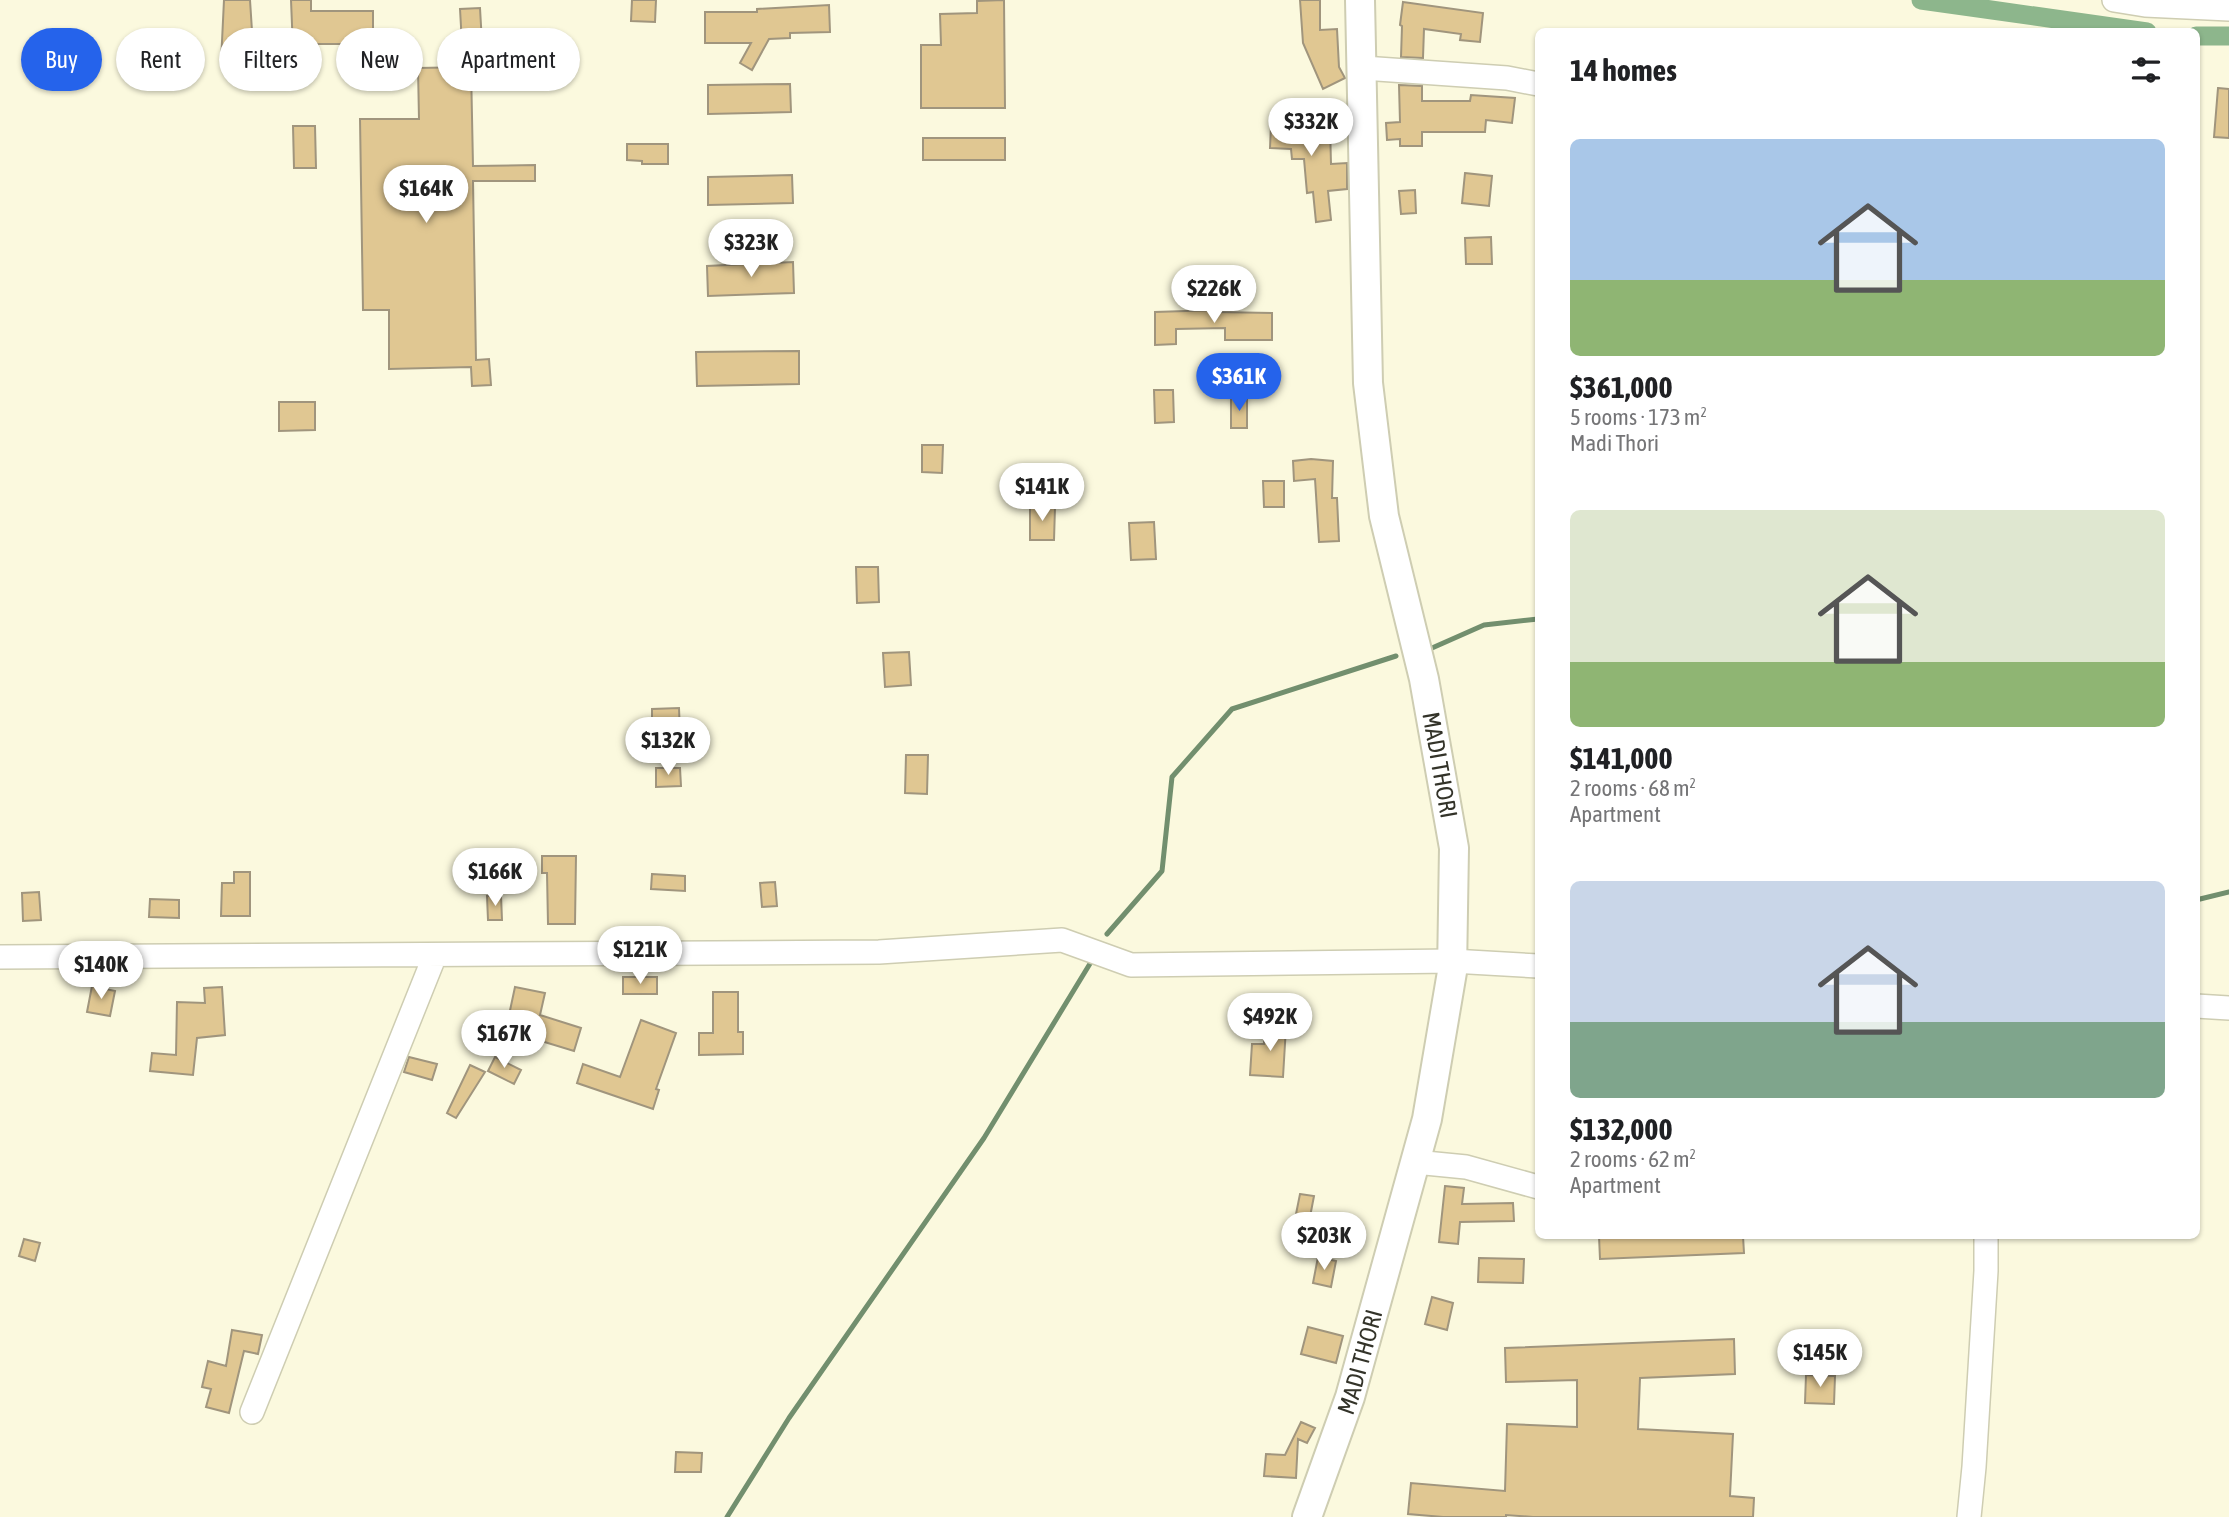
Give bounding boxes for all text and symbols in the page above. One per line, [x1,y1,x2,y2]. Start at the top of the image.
chip: Buy [21,28,102,91]
chip: Rent [116,28,205,91]
chip: Filters [219,28,322,91]
chip: New [336,28,423,91]
chip: Apartment [437,28,580,91]
icon: filters [2127,51,2165,89]
text: 14 homes [1570,53,1677,87]
pin: $332K [1262,99,1360,158]
text: $332K [1284,108,1338,134]
pin: $164K [377,166,475,225]
text: $164K [399,175,453,201]
icon: home [1805,185,1931,311]
pin: $323K [702,219,800,279]
text: $323K [724,229,778,255]
pin: $226K [1165,266,1263,325]
text: $226K [1187,275,1241,301]
pin: $361K [1190,354,1288,413]
text: $361K [1212,363,1266,389]
text: $361,000 [1570,370,1673,404]
text: 5 rooms · 173 m² [1570,404,1707,430]
text: Madi Thori [1570,430,1659,456]
pin: $141K [993,463,1091,523]
text: $141K [1015,473,1069,499]
icon: home [1805,556,1931,682]
street label: MADI THORI [1417,710,1463,820]
pin: $132K [619,718,717,777]
text: $132K [641,727,695,753]
text: $141,000 [1570,741,1673,775]
text: 2 rooms · 68 m² [1570,775,1696,801]
text: Apartment [1570,801,1661,827]
pin: $166K [446,848,544,908]
text: $166K [468,858,522,884]
pin: $121K [591,926,689,986]
icon: home [1805,927,1931,1053]
text: $121K [613,936,667,962]
pin: $140K [52,942,150,1001]
text: $140K [74,951,128,977]
pin: $492K [1221,993,1319,1053]
text: $492K [1243,1003,1297,1029]
pin: $167K [455,1010,553,1070]
text: $167K [477,1020,531,1046]
text: $132,000 [1570,1112,1673,1146]
text: 2 rooms · 62 m² [1570,1146,1696,1172]
text: Apartment [1570,1172,1661,1198]
pin: $203K [1275,1212,1373,1272]
text: $203K [1297,1222,1351,1248]
street label: MADI THORI [1332,1306,1387,1418]
pin: $145K [1771,1330,1869,1389]
text: $145K [1793,1339,1847,1365]

